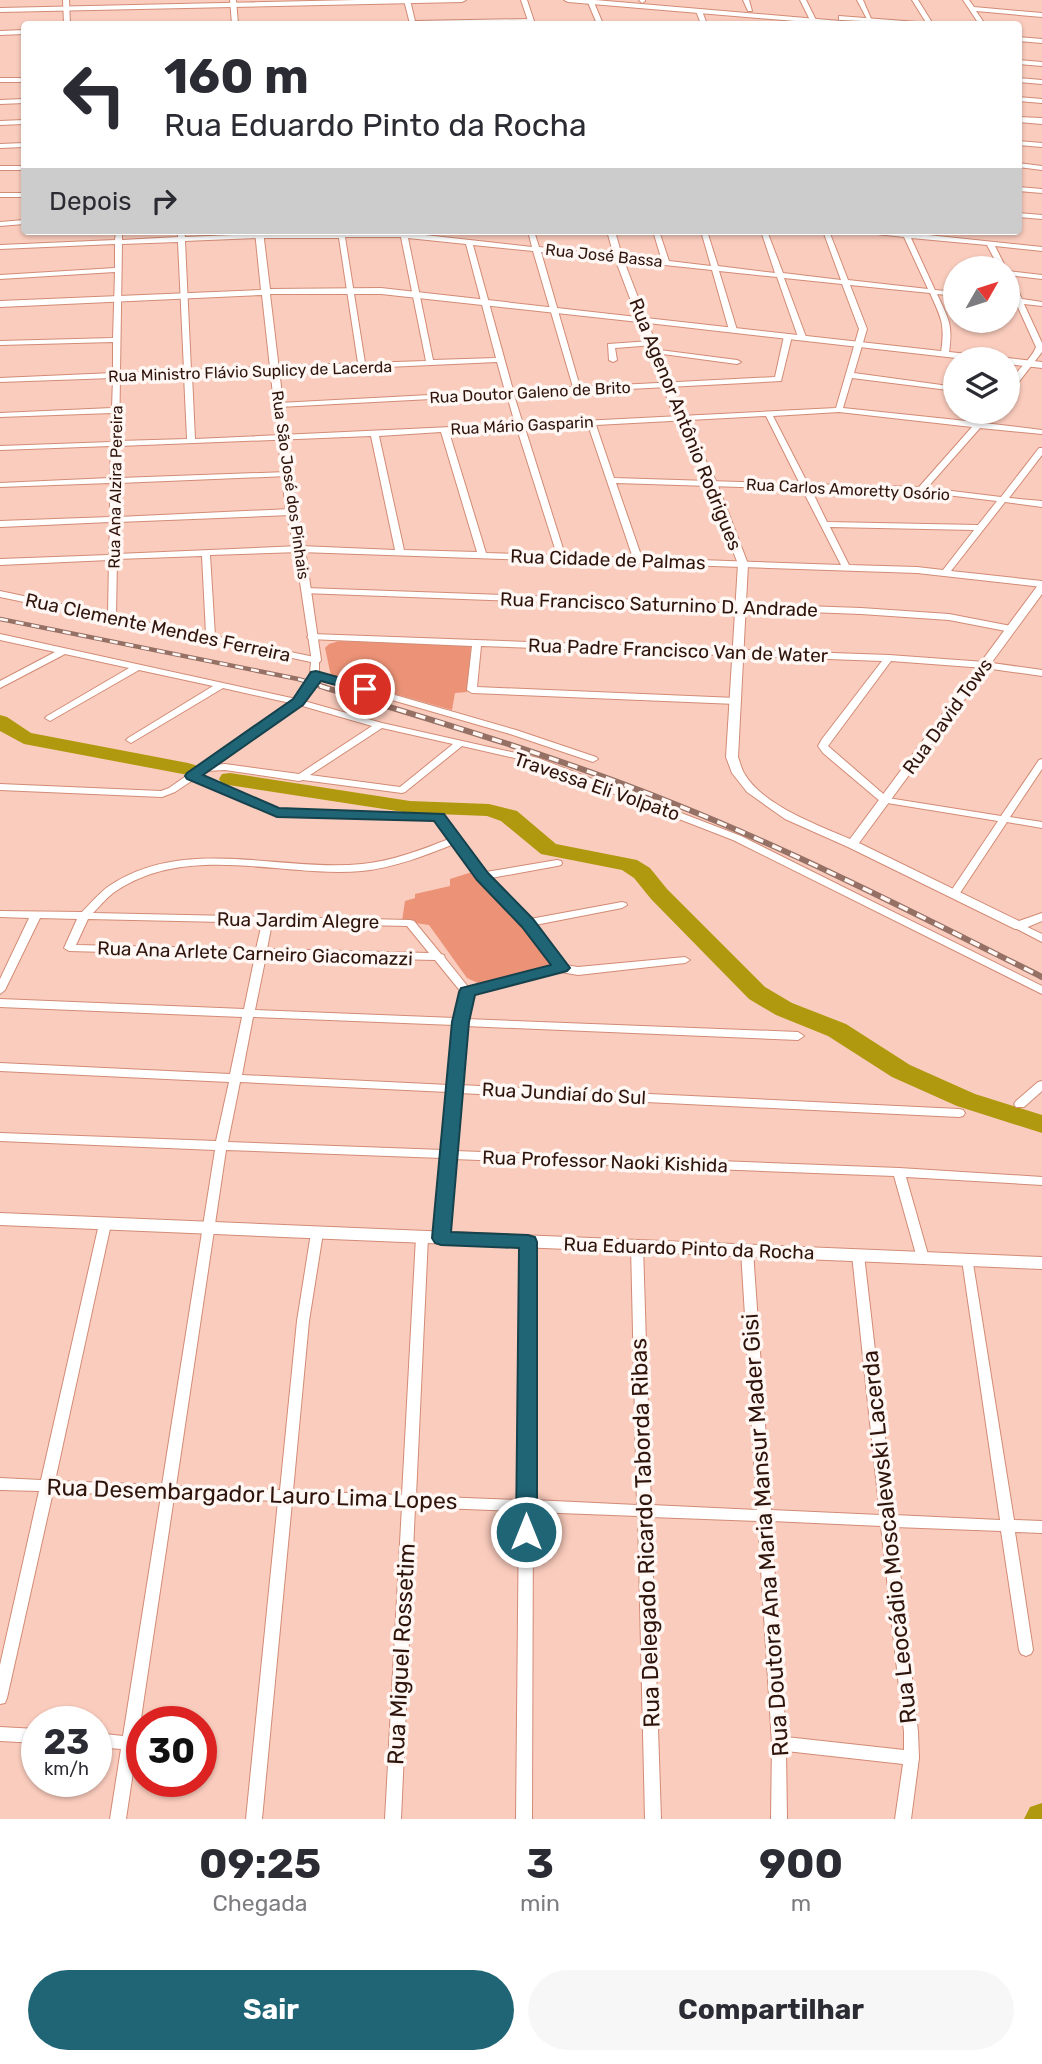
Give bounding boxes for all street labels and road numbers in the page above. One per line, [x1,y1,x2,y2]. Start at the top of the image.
street label: Rua José Bassa [544,240,664,271]
street label: Rua Agenor Antônio Rodrigues [624,295,747,554]
street label: Rua Ministro Flávio Suplicy de Lacerda [108,357,392,386]
street label: Rua Doutor Galeno de Brito [429,378,631,407]
street label: Rua São José dos Pinhais [268,389,313,581]
street label: Rua Ana Alzira Pereira [105,405,126,569]
street label: Rua Mário Gasparin [450,412,594,439]
street label: Rua Carlos Amoretty Osório [745,475,950,504]
street label: Rua Cidade de Palmas [510,545,706,574]
street label: Rua Francisco Saturnino D. Andrade [500,587,818,622]
street label: Rua Clemente Mendes Ferreira [23,588,293,667]
street label: Rua Padre Francisco Van de Water [528,634,829,667]
street label: Rua David Tows [898,654,997,779]
street label: Travessa Eli Volpato [511,747,683,826]
street label: Rua Jardim Alegre [217,908,379,933]
street label: Rua Ana Arlete Carneiro Giacomazzi [97,936,413,971]
street label: Rua Jundiaí do Sul [481,1078,647,1109]
street label: Rua Professor Naoki Kishida [482,1146,728,1177]
street label: Rua Eduardo Pinto da Rocha [563,1233,815,1264]
street label: Rua Doutora Ana Maria Mansur Mader Gisi [736,1313,794,1757]
street label: Rua Delegado Ricardo Taborda Ribas [624,1338,666,1728]
street label: Rua Leocádio Moscalewski Lacerda [855,1349,923,1725]
street label: Rua Desembargador Lauro Lima Lopes [46,1473,458,1515]
street label: Rua Miguel Rossetim [381,1542,421,1766]

